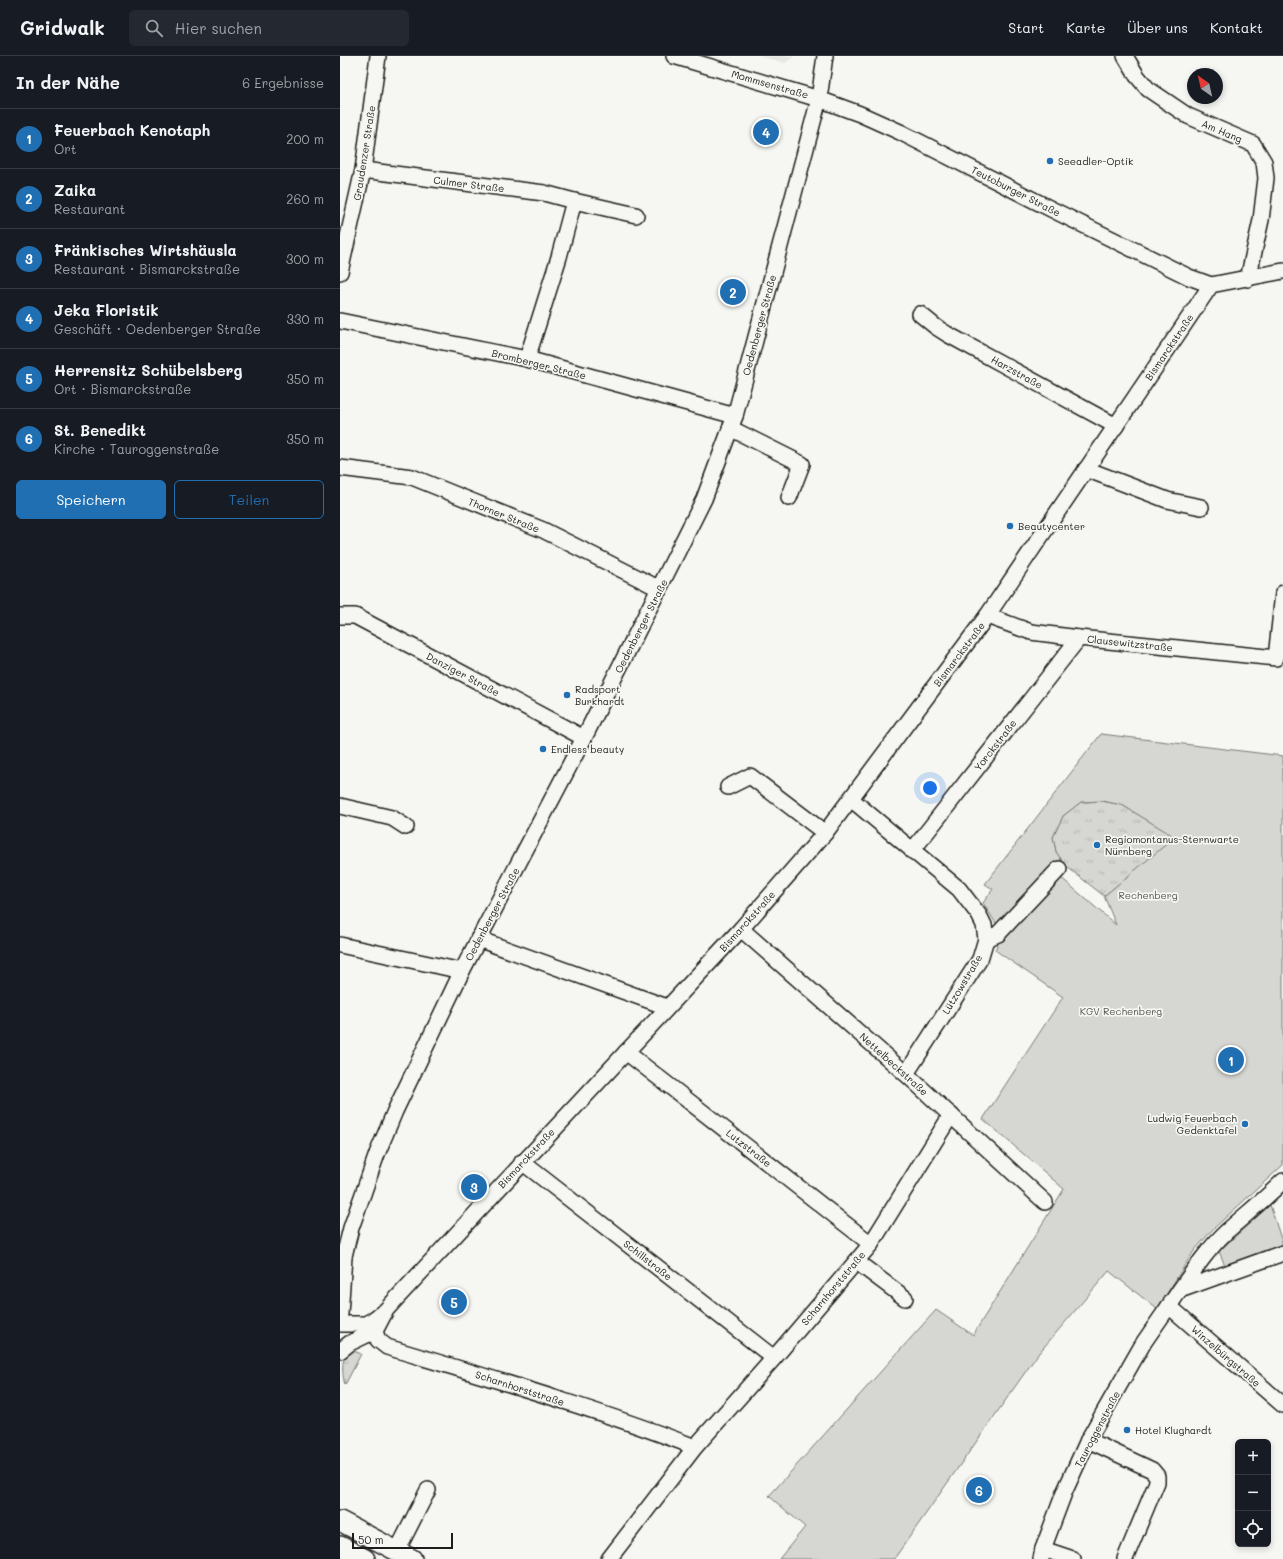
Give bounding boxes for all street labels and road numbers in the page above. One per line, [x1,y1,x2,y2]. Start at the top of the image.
street label: Mommsenstraße [730,66,810,102]
street label: Graudenzer Straße [350,105,378,201]
street label: Am Hang [1200,116,1245,146]
street label: Teutoburger Straße [969,162,1063,220]
street label: Culmer Straße [433,173,505,195]
street label: Oedenberger Straße [739,273,779,377]
street label: Bismarckstraße [1142,311,1196,383]
street label: Bromberger Straße [490,346,588,382]
street label: Harzstraße [989,352,1045,392]
street label: Thorner Straße [466,494,542,536]
street label: Oedenberger Straße [611,577,671,675]
street label: Bismarckstraße [930,619,988,689]
street label: Clausewitzstraße [1086,632,1174,654]
street label: Danziger Straße [424,649,502,699]
street label: Yorckstraße [970,716,1020,774]
street label: Oedenberger Straße [461,865,523,963]
street label: Bismarckstraße [716,887,778,955]
street label: Lützowstraße [939,951,985,1017]
street label: Nettelbeckstraße [857,1029,931,1099]
street label: Bismarckstraße [494,1125,558,1191]
street label: Lutzstraße [724,1126,774,1170]
street label: Schillstraße [621,1237,675,1283]
street label: Scharnhorststraße [798,1248,868,1328]
street label: Winzelbürgstraße [1188,1322,1264,1390]
street label: Scharnhorststraße [474,1367,566,1409]
street label: Tauroggenstraße [1071,1388,1123,1470]

